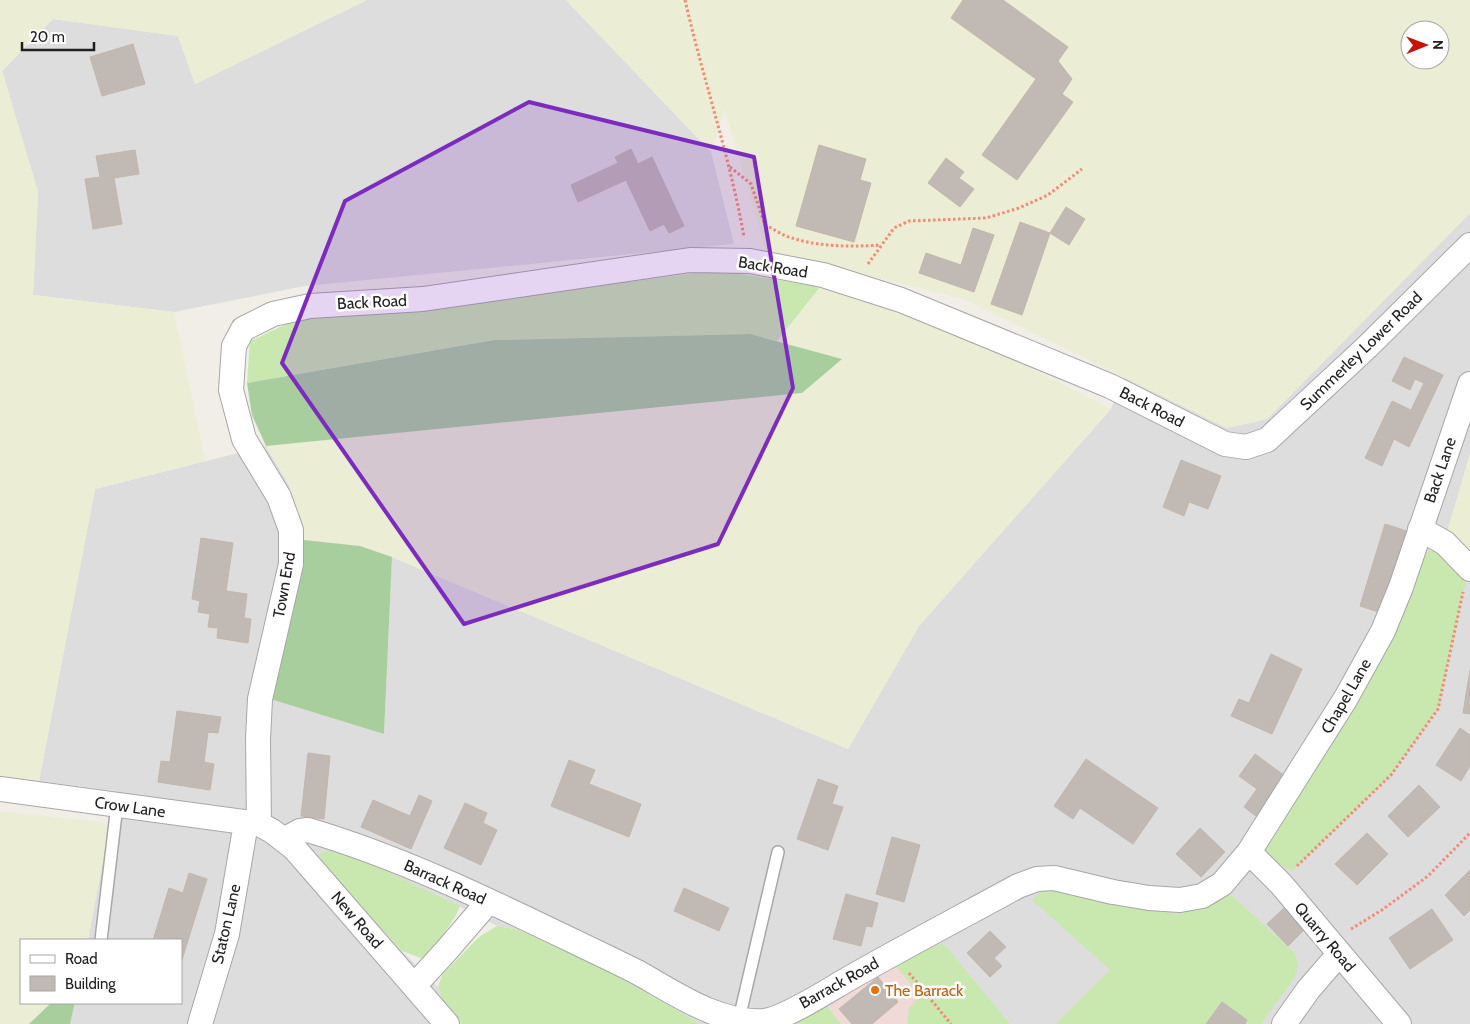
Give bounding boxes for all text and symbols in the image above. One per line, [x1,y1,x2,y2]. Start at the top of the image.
scale bar [22,20,95,52]
north arrow [1400,20,1450,70]
text: 20 m [30,28,65,46]
text: N [1429,40,1447,50]
street label: Back Road [737,252,809,282]
street label: Summerley Lower Road [1296,288,1426,414]
street label: Back Road [337,291,407,313]
street label: Back Road [1117,383,1187,431]
street label: Back Lane [1420,435,1460,505]
street label: Town End [269,551,299,619]
street label: Chapel Lane [1317,655,1375,737]
street label: Crow Lane [93,793,167,821]
street label: Barrack Road [401,855,489,909]
street label: Staton Lane [208,882,244,966]
street label: New Road [327,888,387,952]
street label: Quarry Road [1290,898,1360,976]
legend [20,939,182,1004]
text: Road [65,950,98,968]
street label: Barrack Road [796,953,882,1013]
text: Building [65,975,116,993]
place label: The Barrack [885,981,964,1000]
marker: The Barrack [869,984,881,996]

